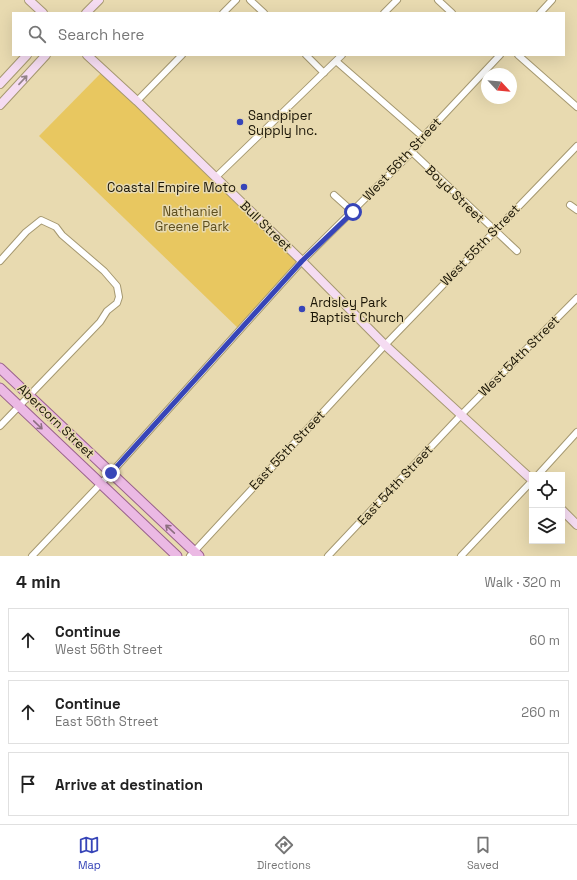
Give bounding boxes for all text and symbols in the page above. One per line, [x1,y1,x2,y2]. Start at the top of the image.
search box [12,12,565,56]
icon: search [26,23,48,45]
text: Search here [58,25,144,44]
north arrow [481,68,517,104]
one-way arrow [18,75,28,85]
place label: Sandpiper Supply Inc. [248,107,317,139]
street label: West 56th Street [359,114,445,204]
marker: Sandpiper Supply Inc. [235,117,245,127]
street label: Boyd Street [422,161,488,227]
place label: Coastal Empire Moto [107,179,236,196]
marker: Coastal Empire Moto [239,182,249,192]
street label: Bull Street [236,197,296,255]
street label: West 55th Street [437,200,523,290]
park label: Nathaniel Greene Park [155,203,229,235]
route start [344,203,362,221]
place label: Ardsley Park Baptist Church [310,294,404,326]
marker: Ardsley Park Baptist Church [297,304,307,314]
street label: West 54th Street [475,312,563,400]
street label: Abercorn Street [14,380,98,462]
street label: East 55th Street [246,406,328,494]
one-way arrow [33,420,43,430]
street label: East 54th Street [353,441,437,529]
route end [102,464,120,482]
map controls [529,472,565,544]
button: locate [529,472,565,508]
button: layers [529,508,565,544]
one-way arrow [165,525,175,534]
text: 4 min [16,571,61,593]
text: Walk · 320 m [484,574,561,591]
text: Continue [55,622,121,641]
icon: ahead [17,629,39,651]
text: 60 m [529,632,560,649]
text: West 56th Street [55,641,163,658]
text: Continue [55,694,121,713]
icon: ahead [17,701,39,723]
text: 260 m [521,704,560,721]
text: East 56th Street [55,713,159,730]
icon: arrive [17,773,39,795]
text: Arrive at destination [55,775,203,794]
tab: Map [78,834,101,872]
tab: Directions [257,834,311,872]
tab: Saved [467,834,499,872]

